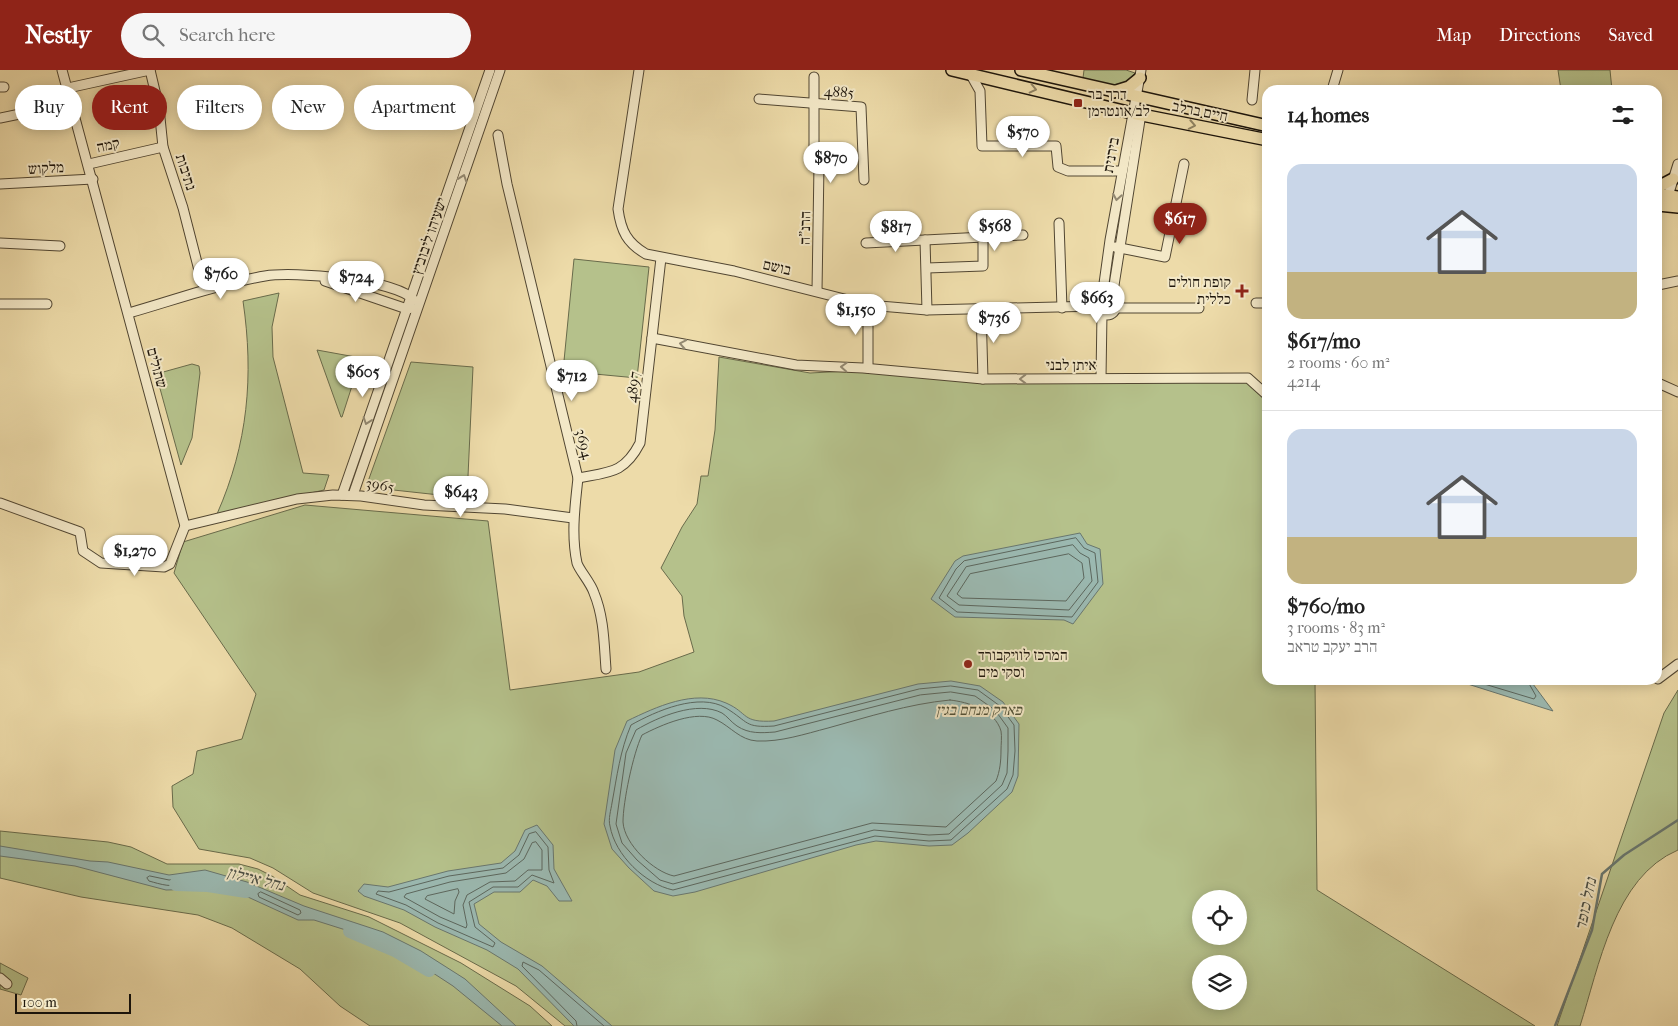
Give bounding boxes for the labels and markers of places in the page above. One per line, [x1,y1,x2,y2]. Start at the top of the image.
place label: דרך בר לב/אונטרמן [1088,85,1150,120]
marker: דרך בר לב/אונטרמן [1072,97,1084,109]
pin: $570 [993,116,1053,158]
pin: $870 [801,142,861,184]
pin: $617 [1150,202,1210,245]
pin: $817 [866,210,926,253]
pin: $568 [965,210,1025,252]
pin: $760 [191,258,251,300]
pin: $724 [326,260,386,303]
place label: קופת חולים כללית [1168,273,1231,308]
pin: $663 [1067,282,1127,324]
marker: קופת חולים כללית [1235,284,1249,298]
pin: $1,150 [815,294,897,336]
pin: $736 [964,302,1024,344]
pin: $605 [333,356,393,398]
pin: $712 [542,360,602,402]
pin: $643 [431,476,491,518]
pin: $1,270 [94,534,176,577]
place label: המרכז לוויקבורד וסקי מים [978,646,1068,681]
marker: המרכז לוויקבורד וסקי מים [962,658,974,670]

